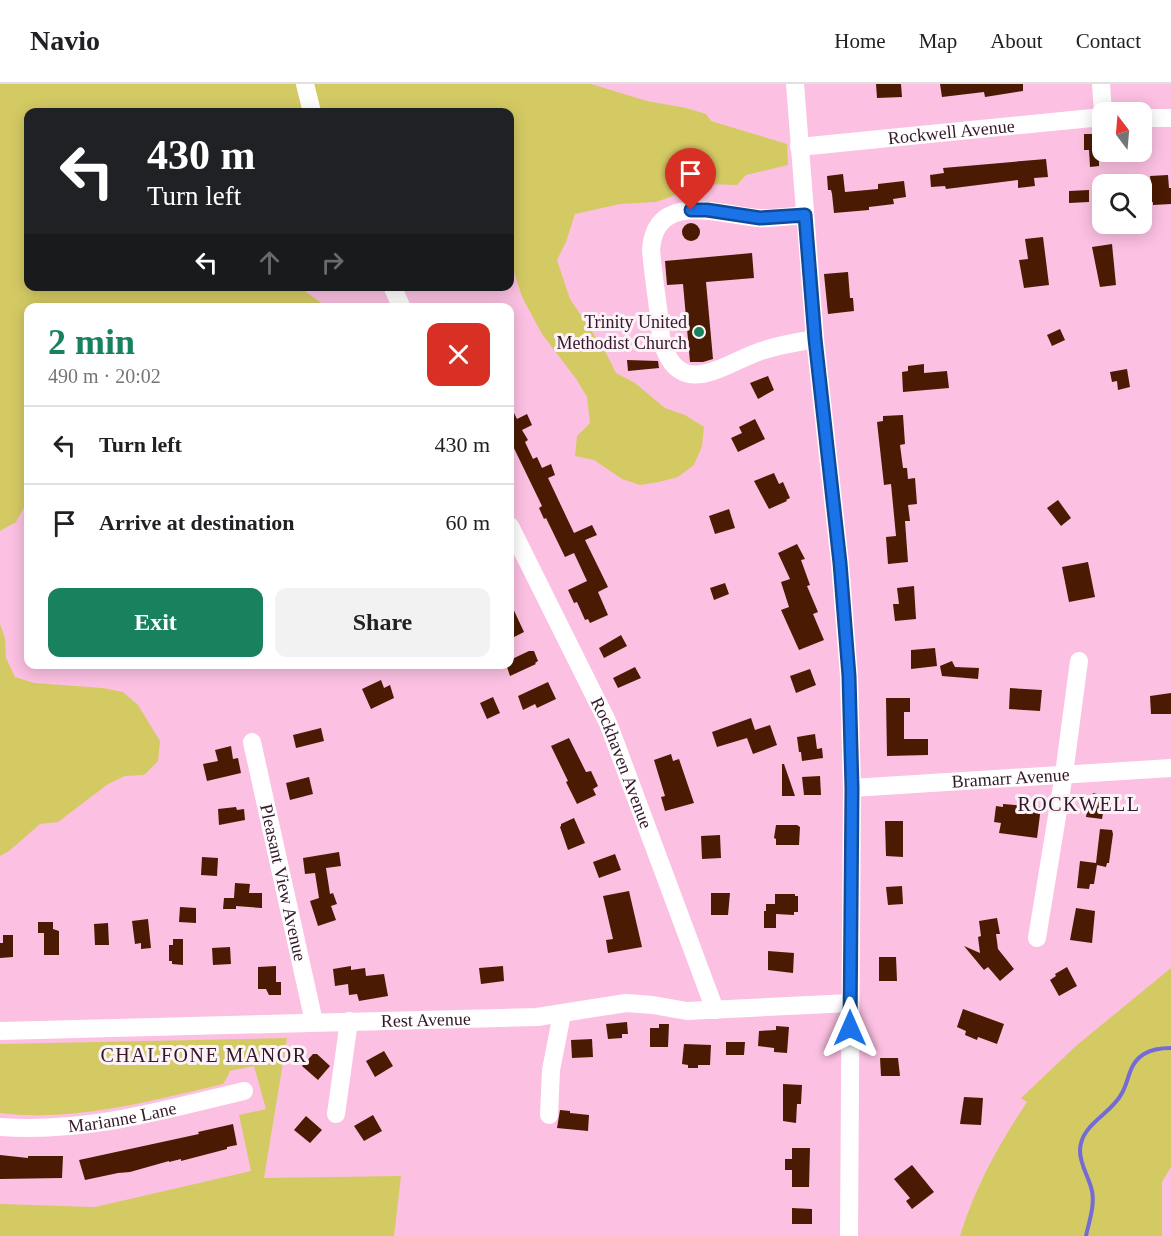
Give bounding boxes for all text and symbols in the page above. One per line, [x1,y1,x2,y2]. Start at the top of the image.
text: Navio [30,25,100,56]
text: Home [834,29,886,53]
text: Map [919,29,957,53]
text: About [990,29,1043,53]
text: Contact [1076,29,1141,53]
north arrow [1092,102,1152,162]
map controls [1092,102,1152,234]
street label: Rockwell Avenue [887,116,1016,148]
icon: left [48,132,126,210]
text: 430 m [147,132,256,178]
pin [665,148,716,210]
icon: arrive [674,157,707,190]
button: search [1092,174,1152,234]
text: Turn left [147,181,241,211]
icon: left [190,246,223,279]
icon: ahead [253,246,286,279]
icon: right [316,246,349,279]
place label: Trinity United Methodist Church [557,312,687,353]
text: 2 min [48,322,135,362]
button: close [427,323,490,386]
marker: Trinity United Methodist Church [692,325,706,339]
text: 490 m · 20:02 [48,365,161,387]
icon: left [48,429,81,462]
text: Turn left [99,432,182,457]
text: 430 m [434,432,490,457]
icon: arrive [48,507,81,540]
text: Arrive at destination [99,510,295,535]
text: 60 m [445,510,490,535]
button: Exit [48,588,263,657]
button: Share [275,588,490,657]
street label: Rockhaven Avenue [587,694,656,831]
street label: Bramarr Avenue [951,764,1070,792]
district label: ROCKWELL [1017,793,1141,815]
street label: Pleasant View Avenue [256,802,310,963]
position arrow [818,996,882,1060]
street label: Rest Avenue [380,1009,471,1031]
district label: CHALFONE MANOR [100,1044,308,1066]
street label: Marianne Lane [67,1098,178,1136]

